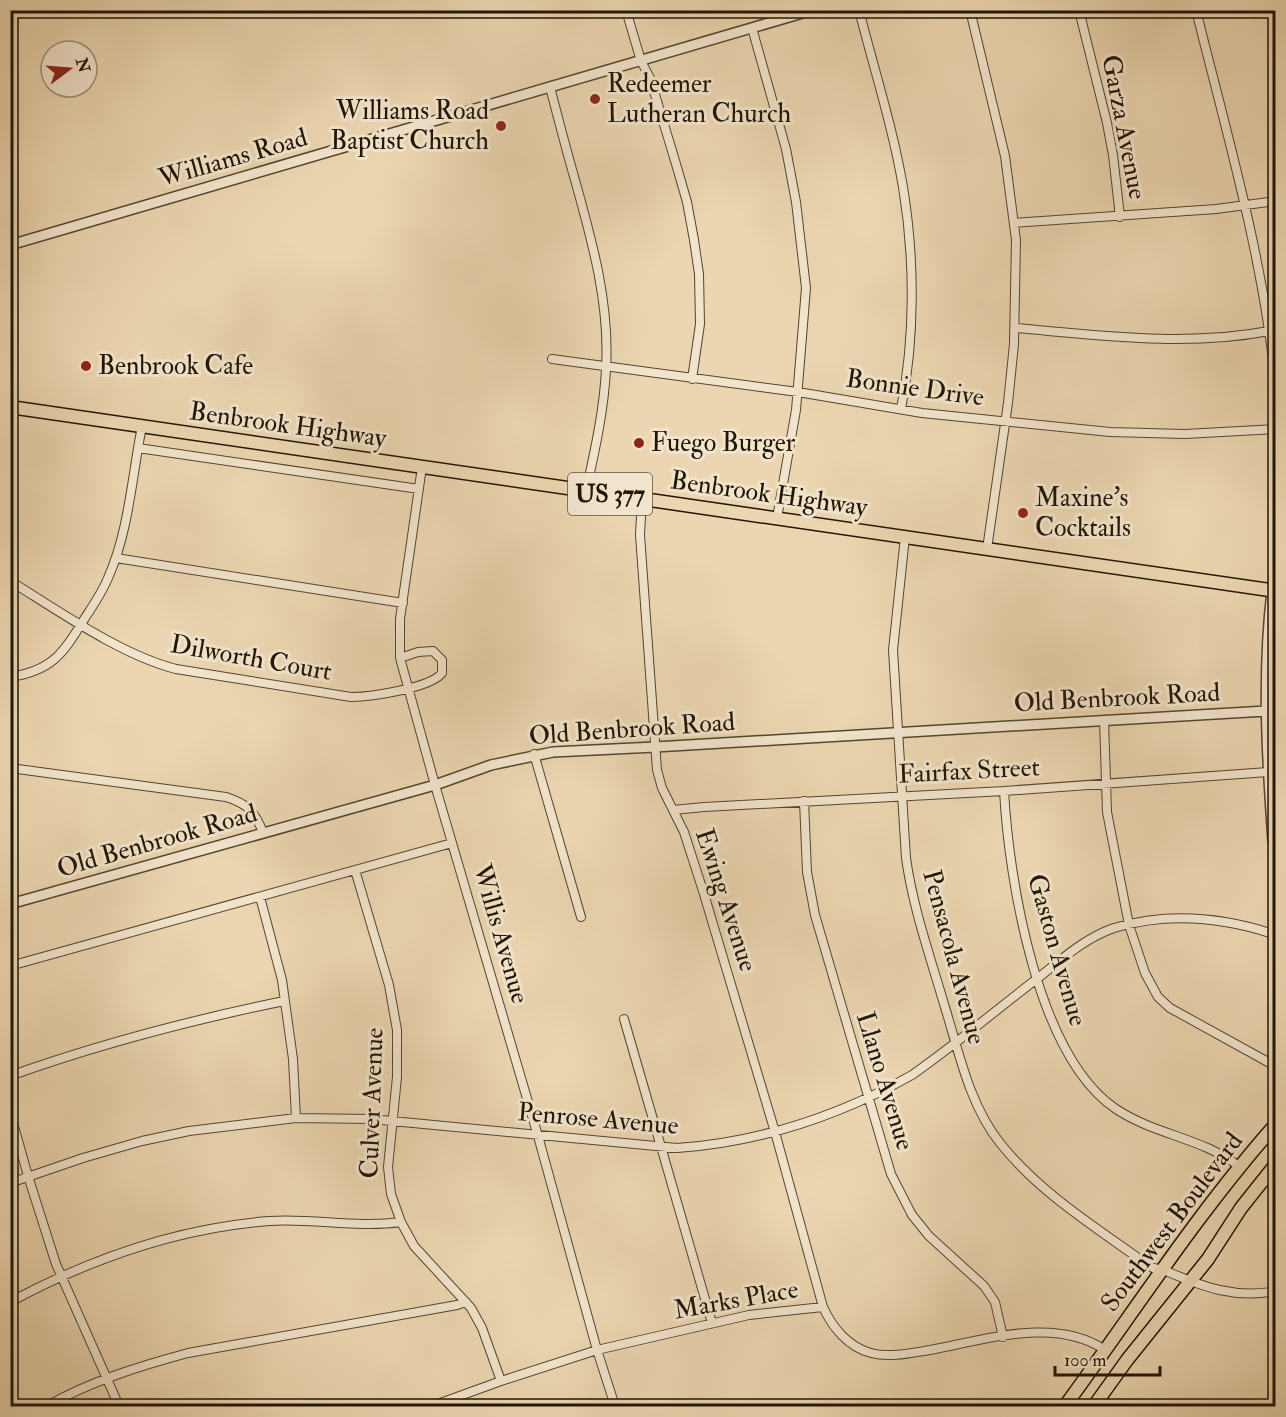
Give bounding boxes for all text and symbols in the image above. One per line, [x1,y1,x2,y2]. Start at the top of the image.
north arrow [39,39,99,99]
street label: Garza Avenue [1094,52,1154,202]
text: N [71,55,94,75]
place label: Redeemer Lutheran Church [607,68,791,130]
marker: Redeemer Lutheran Church [588,92,602,106]
place label: Williams Road Baptist Church [330,95,489,158]
marker: Williams Road Baptist Church [494,119,508,133]
street label: Williams Road [154,121,311,195]
place label: Benbrook Cafe [98,350,253,382]
marker: Benbrook Cafe [79,359,93,373]
street label: Bonnie Drive [844,362,986,414]
street label: Benbrook Highway [187,395,389,455]
place label: Fuego Burger [651,427,796,459]
marker: Fuego Burger [632,436,646,450]
street label: Benbrook Highway [668,464,870,524]
road number: US 377 [568,473,652,515]
place label: Maxine's Cocktails [1035,482,1131,544]
marker: Maxine's Cocktails [1016,506,1030,520]
street label: Dilworth Court [168,628,334,688]
street label: Old Benbrook Road [1013,677,1221,719]
street label: Old Benbrook Road [528,706,736,752]
street label: Fairfax Street [897,751,1041,791]
street label: Old Benbrook Road [53,797,261,885]
street label: Ewing Avenue [688,825,764,976]
street label: Willis Avenue [466,860,536,1007]
street label: Pensacola Avenue [915,866,993,1048]
street label: Gaston Avenue [1020,870,1094,1030]
street label: Llano Avenue [849,1008,921,1154]
street label: Culver Avenue [353,1027,391,1179]
street label: Penrose Avenue [516,1096,680,1142]
street label: Southwest Boulevard [1094,1126,1250,1318]
street label: Marks Place [671,1273,801,1327]
scale bar [1055,1339,1160,1377]
text: 100 m [1064,1349,1107,1372]

